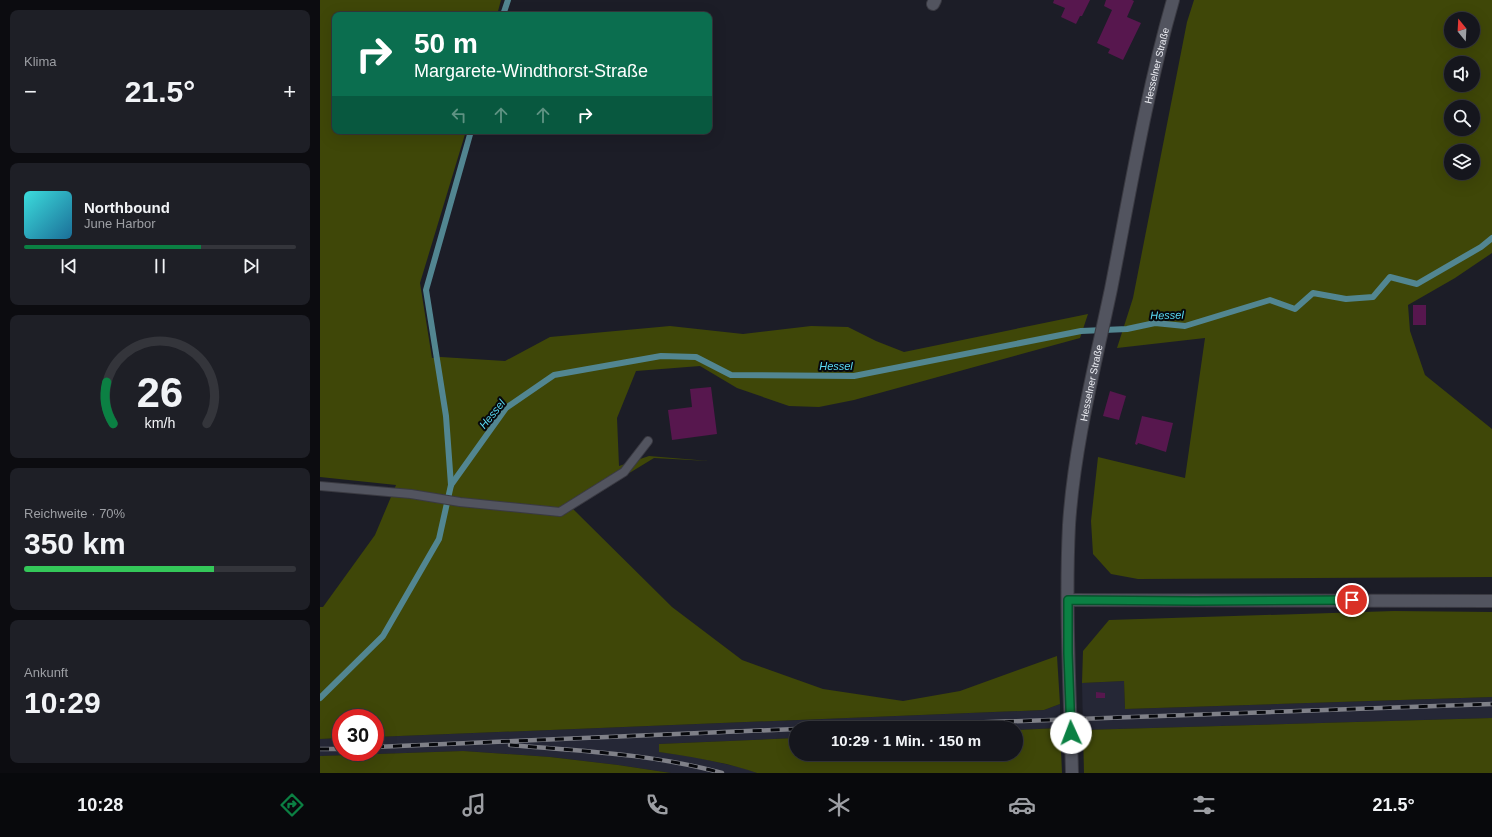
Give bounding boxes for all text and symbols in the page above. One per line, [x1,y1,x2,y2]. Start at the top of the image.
north arrow [1444,12,1480,48]
map controls [1444,12,1480,180]
street label: Hesselner Straße [1142,26,1171,105]
icon: right [348,28,400,80]
text: 50 m [414,28,478,59]
text: Klima [24,54,57,69]
button: sound [1444,56,1480,92]
text: Margarete-Windthorst-Straße [414,61,648,81]
text: 21.5° [125,75,195,108]
text: − [24,79,37,104]
text: + [283,79,296,104]
button: search [1444,100,1480,136]
icon: left [448,104,470,126]
icon: ahead [490,104,512,126]
icon: ahead [532,104,554,126]
icon: right [574,104,596,126]
button: layers [1444,144,1480,180]
text: Northbound [84,199,170,216]
text: June Harbor [84,216,156,231]
icon: previous [58,255,80,277]
icon: pause [149,255,171,277]
icon: next [240,255,262,277]
water label: Hessel [1150,309,1184,321]
street label: Hesselner Straße [1078,343,1104,422]
water label: Hessel [819,360,853,372]
text: 26 [137,369,183,416]
water label: Hessel [477,397,508,431]
text: km/h [145,415,176,431]
text: Reichweite · 70% [24,506,125,521]
text: 350 km [24,527,126,560]
pin [1335,583,1369,617]
icon: arrive [1341,589,1363,611]
text: Ankunft [24,665,68,680]
text: 10:29 [24,686,101,719]
speed limit sign: 30 [332,709,384,761]
position arrow [1050,712,1092,754]
text: 10:29 · 1 Min. · 150 m [831,732,981,749]
icon: directions [278,791,306,819]
icon: music [460,791,488,819]
icon: phone [643,791,671,819]
icon: climate [825,791,853,819]
icon: car [1008,791,1036,819]
icon: filters [1190,791,1218,819]
text: 10:28 [77,795,123,815]
text: 21.5° [1372,795,1415,815]

